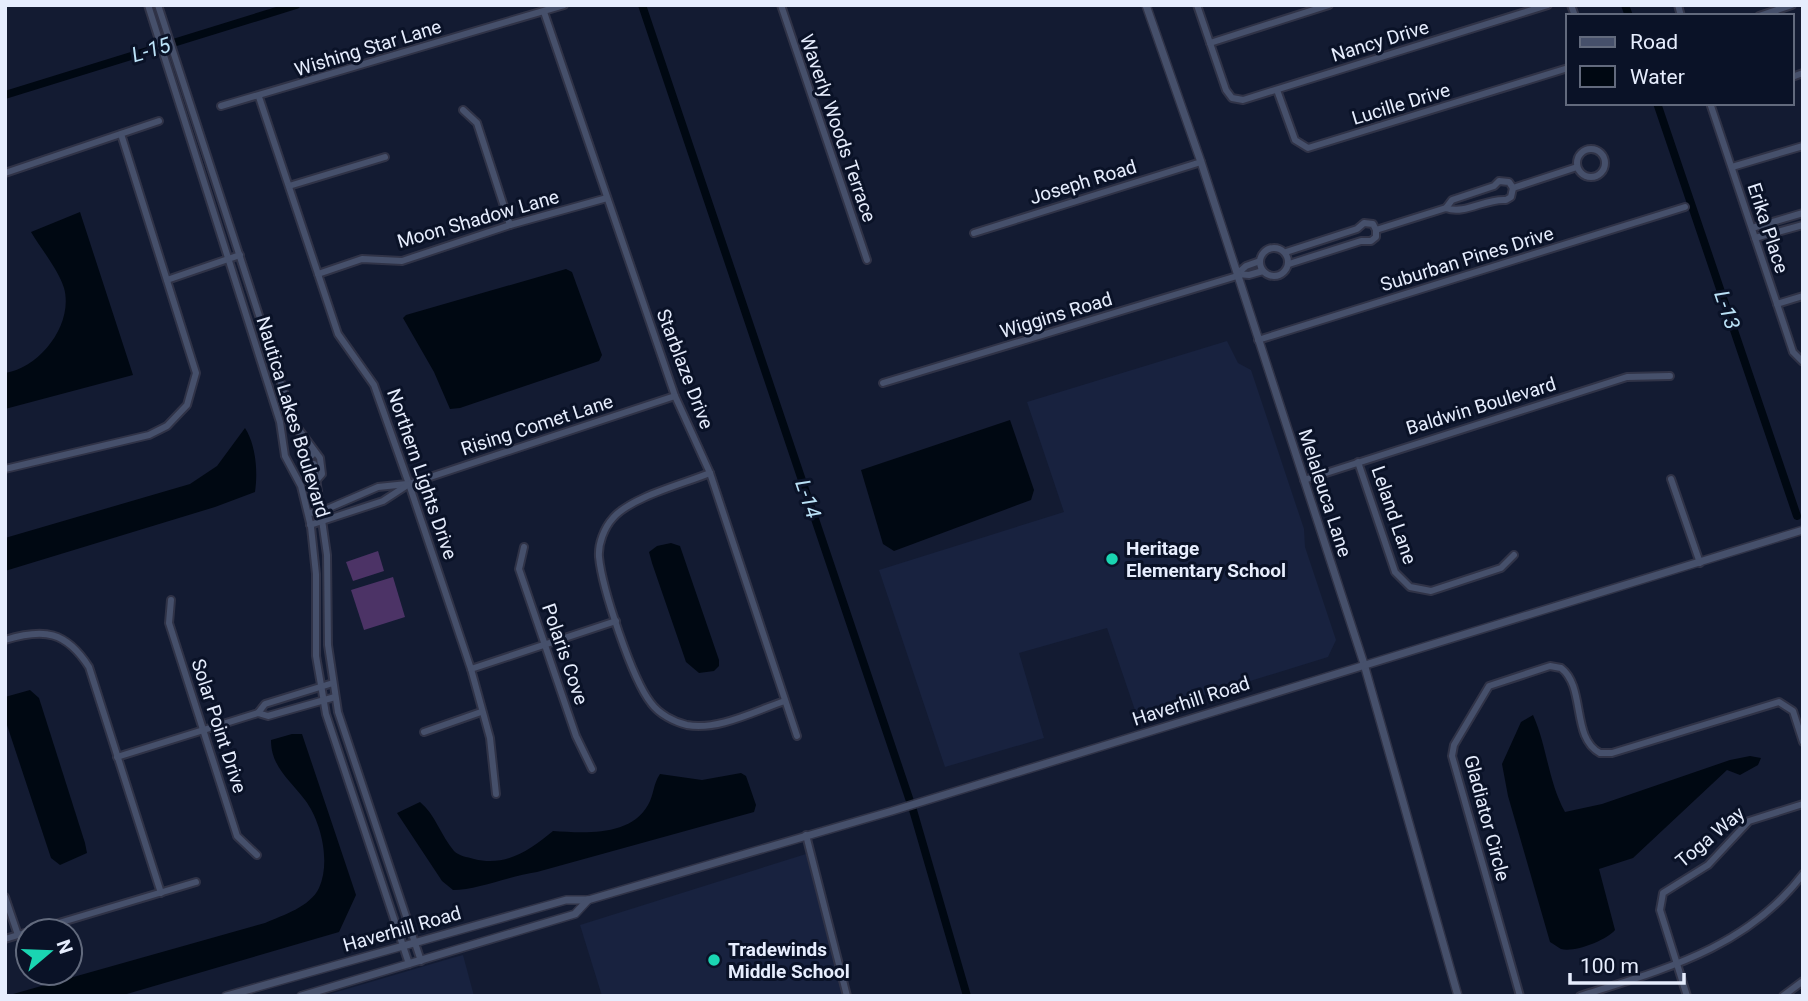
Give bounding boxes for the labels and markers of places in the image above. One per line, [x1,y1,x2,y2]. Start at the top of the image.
place label: Heritage Elementary School [1126,537,1286,582]
marker: Heritage Elementary School [1104,551,1120,567]
place label: Tradewinds Middle School [728,938,850,983]
marker: Tradewinds Middle School [706,952,722,968]

